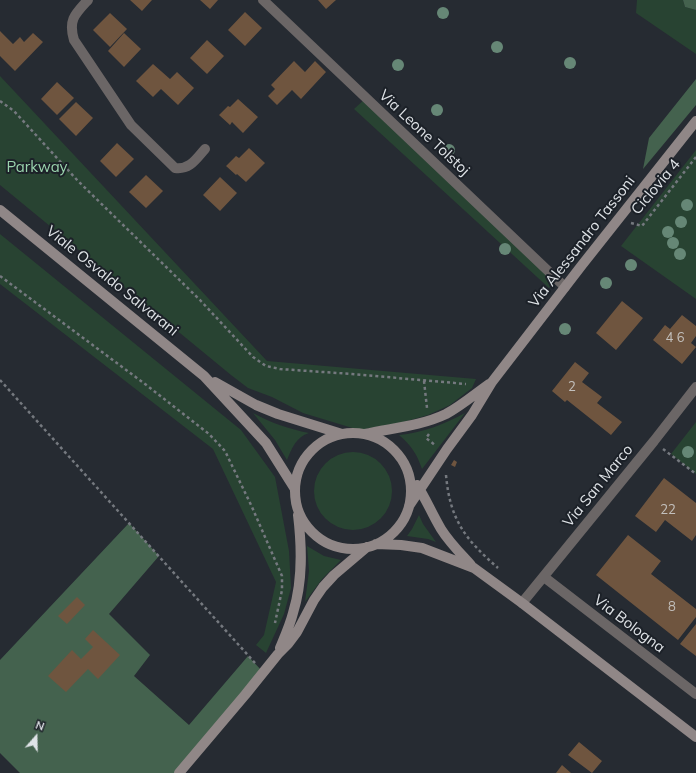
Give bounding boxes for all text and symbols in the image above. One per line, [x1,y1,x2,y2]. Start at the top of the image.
street label: Via Leone Tolstoj [375,86,473,180]
street label: Ciclovia 4 [628,156,684,218]
park label: Parkway [6,158,68,176]
street label: Via Alessandro Tassoni [525,173,639,311]
street label: Viale Osvaldo Salvarani [42,222,182,340]
house number: 4 6 [666,330,684,346]
house number: 2 [568,379,576,395]
street label: Via San Marco [559,441,637,531]
house number: 22 [660,502,676,518]
street label: Via Bologna [590,591,668,657]
house number: 8 [668,599,676,615]
north arrow [16,717,56,757]
text: N [34,718,46,734]

